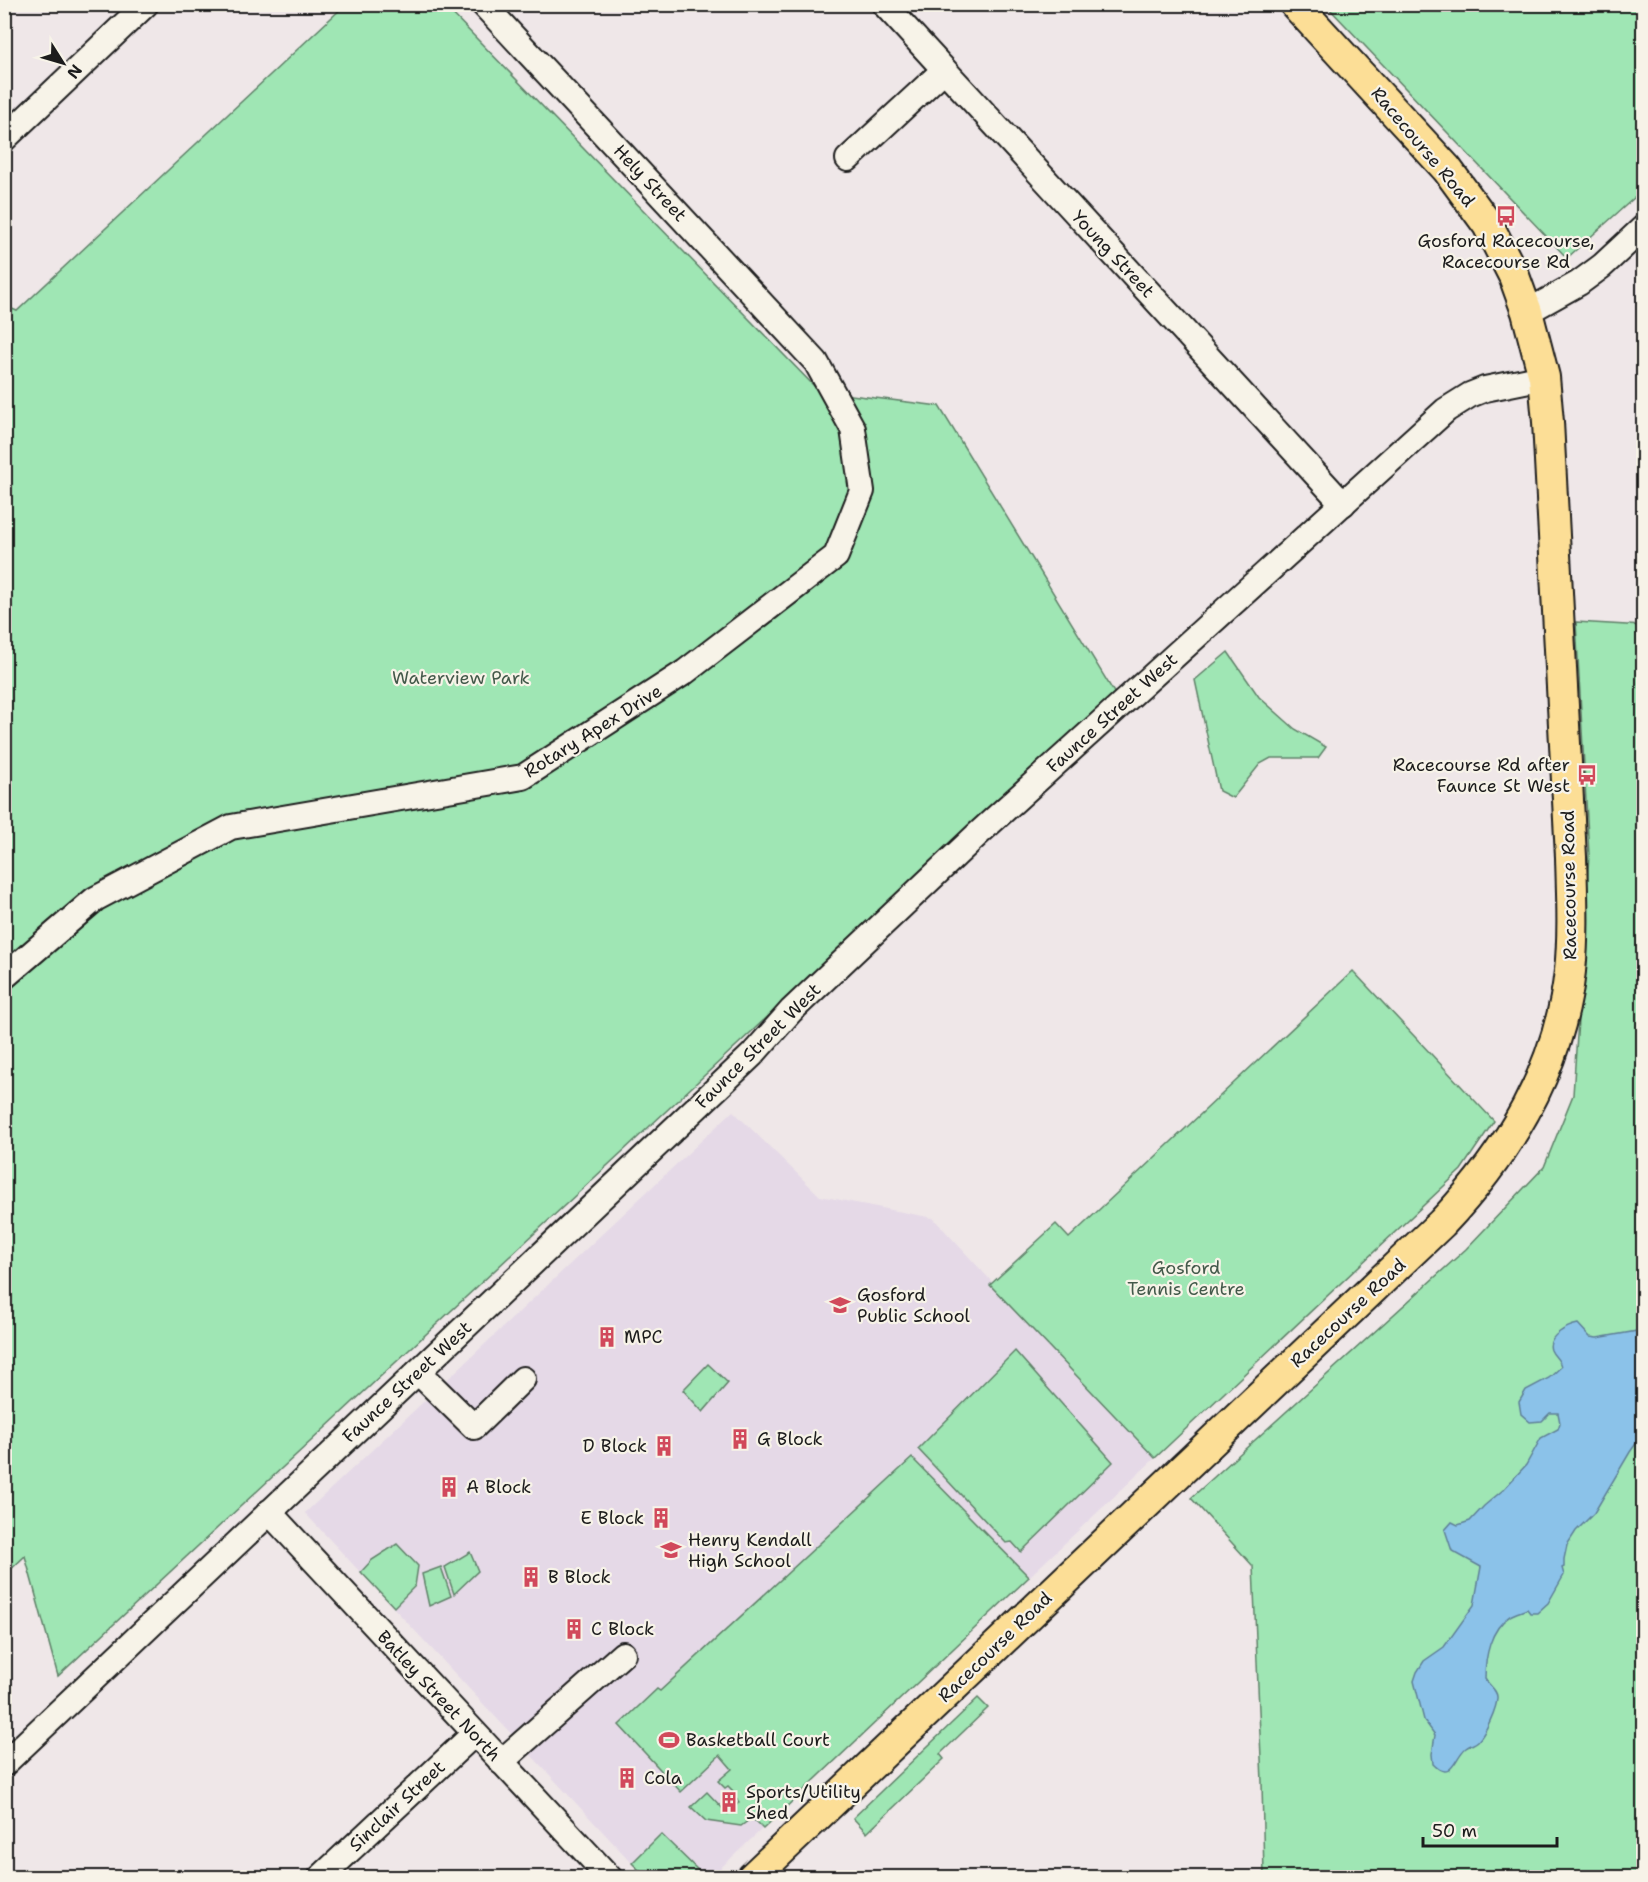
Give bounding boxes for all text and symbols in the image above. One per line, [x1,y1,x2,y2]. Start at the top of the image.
north arrow [33,33,93,93]
text: N [62,60,87,83]
street label: Racecourse Road [1366,82,1480,212]
street label: Hely Street [608,139,692,227]
bus stop icon: Gosford Racecourse, Racecourse Rd [1494,204,1518,228]
street label: Young Street [1066,205,1160,303]
place label: Gosford Racecourse, Racecourse Rd [1417,229,1595,274]
street label: Faunce Street West [1041,648,1183,778]
park label: Waterview Park [392,666,530,690]
street label: Rotary Apex Drive [519,679,667,783]
place label: Racecourse Rd after Faunce St West [1393,753,1570,798]
bus stop icon: Racecourse Rd after Faunce St West [1575,763,1599,787]
street label: Racecourse Road [1556,810,1582,960]
street label: Faunce Street West [690,978,826,1114]
street label: Racecourse Road [1285,1253,1411,1373]
park label: Gosford Tennis Centre [1127,1256,1245,1301]
place label: Gosford Public School [857,1283,971,1328]
school or university icon: Gosford Public School [828,1293,852,1317]
street label: Faunce Street West [337,1316,477,1448]
building icon: MPC [595,1325,619,1349]
place label: MPC [624,1325,663,1349]
building icon: G Block [728,1427,752,1451]
place label: G Block [757,1427,823,1451]
place label: D Block [583,1434,647,1458]
building icon: D Block [652,1434,676,1458]
building icon: A Block [437,1475,461,1499]
place label: A Block [466,1475,531,1499]
place label: E Block [580,1506,644,1530]
building icon: E Block [649,1506,673,1530]
place label: Henry Kendall High School [688,1528,812,1573]
school or university icon: Henry Kendall High School [659,1538,683,1562]
building icon: B Block [519,1565,543,1589]
place label: B Block [548,1565,611,1589]
street label: Racecourse Road [933,1586,1057,1708]
building icon: C Block [562,1617,586,1641]
place label: C Block [591,1617,654,1641]
street label: Batley Street North [372,1625,506,1767]
sports icon: Basketball Court [657,1728,681,1752]
place label: Basketball Court [686,1728,830,1752]
street label: Sinclair Street [344,1755,450,1857]
building icon: Cola [615,1766,639,1790]
place label: Cola [644,1766,682,1790]
place label: Sports/Utility Shed [746,1780,861,1825]
building icon: Sports/Utility Shed [717,1790,741,1814]
scale bar [1423,1810,1556,1848]
text: 50 m [1432,1819,1477,1843]

